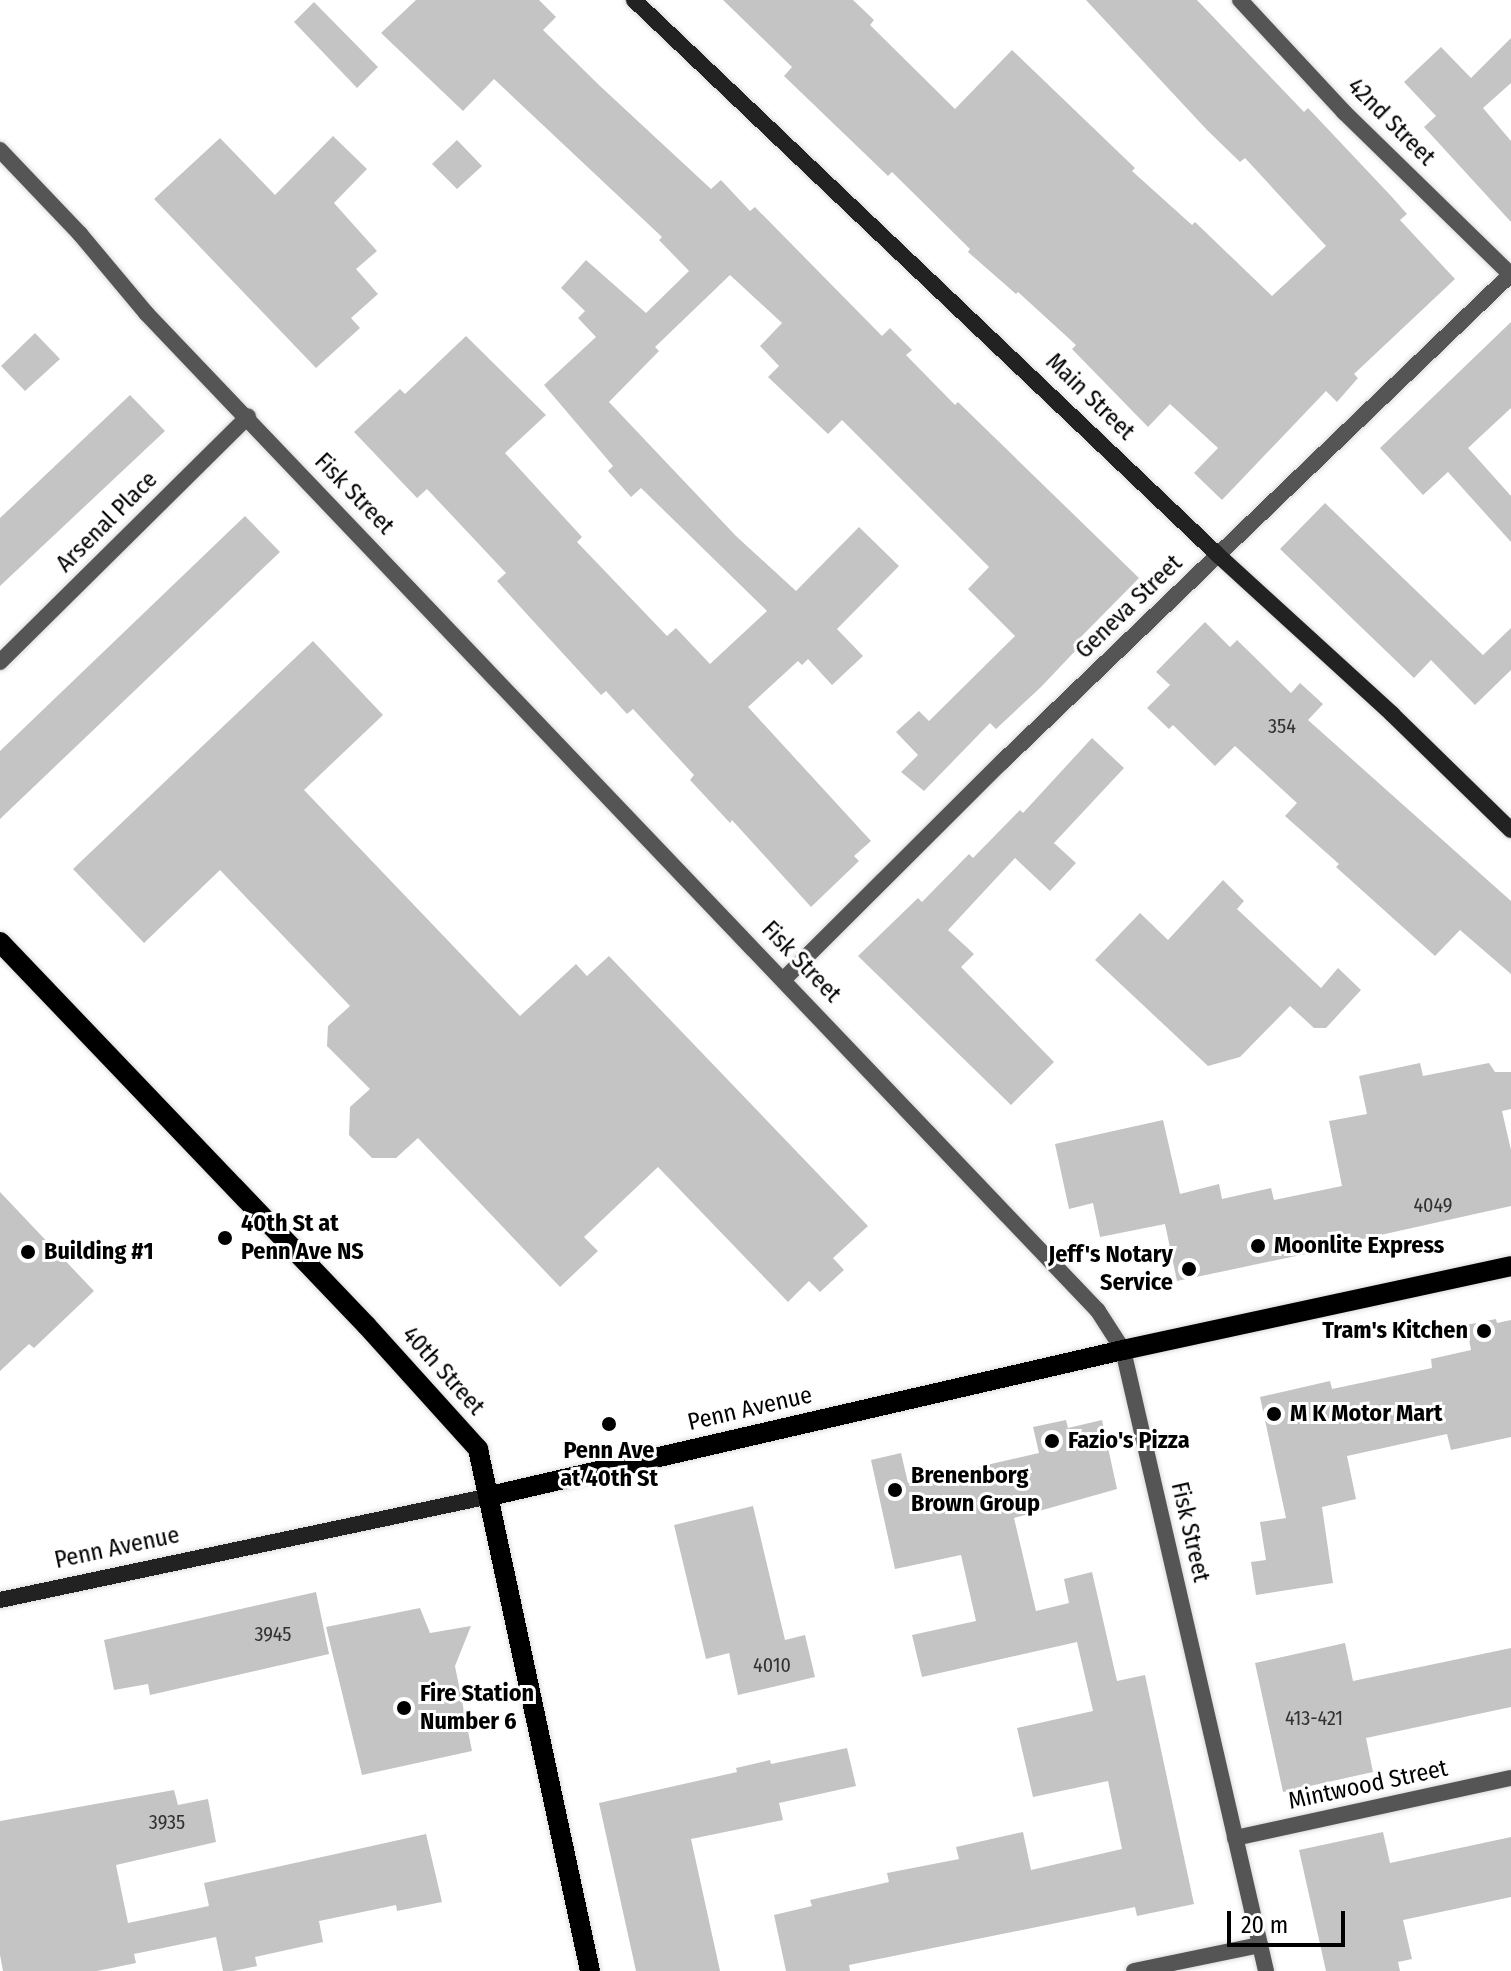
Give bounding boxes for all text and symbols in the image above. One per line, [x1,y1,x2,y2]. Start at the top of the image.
street label: 42nd Street [1341,72,1441,172]
street label: Main Street [1040,348,1140,446]
street label: Fisk Street [308,447,400,541]
street label: Arsenal Place [51,466,163,578]
street label: Geneva Street [1070,549,1188,665]
house number: 354 [1268,714,1296,738]
street label: Fisk Street [755,915,847,1009]
house number: 4049 [1413,1193,1453,1217]
place label: 40th St at Penn Ave NS [241,1210,364,1266]
marker: 40th St at Penn Ave NS [216,1229,234,1247]
place label: Moonlite Express [1274,1232,1444,1260]
marker: Moonlite Express [1249,1237,1267,1255]
place label: Building #1 [44,1238,154,1266]
place label: Jeff's Notary Service [1048,1241,1173,1297]
marker: Building #1 [19,1243,37,1261]
marker: Jeff's Notary Service [1180,1260,1198,1278]
place label: Tram's Kitchen [1322,1317,1468,1345]
street label: 40th Street [396,1321,490,1421]
marker: Tram's Kitchen [1475,1322,1493,1340]
street label: Penn Avenue [685,1381,815,1437]
place label: M K Motor Mart [1290,1400,1442,1428]
marker: M K Motor Mart [1265,1405,1283,1423]
marker: Penn Ave at 40th St [600,1415,618,1433]
place label: Fazio's Pizza [1068,1427,1190,1455]
marker: Fazio's Pizza [1043,1432,1061,1450]
place label: Penn Ave at 40th St [560,1437,658,1493]
place label: Brenenborg Brown Group [911,1462,1040,1518]
street label: Fisk Street [1165,1479,1215,1585]
marker: Brenenborg Brown Group [886,1481,904,1499]
street label: Penn Avenue [52,1521,182,1575]
house number: 3945 [254,1622,292,1646]
house number: 4010 [753,1653,791,1677]
place label: Fire Station Number 6 [420,1680,534,1736]
marker: Fire Station Number 6 [395,1699,413,1717]
house number: 413-421 [1285,1706,1343,1730]
street label: Mintwood Street [1286,1754,1450,1816]
house number: 3935 [149,1810,185,1834]
scale bar [1231,1895,1349,1945]
text: 20 m [1241,1911,1288,1939]

